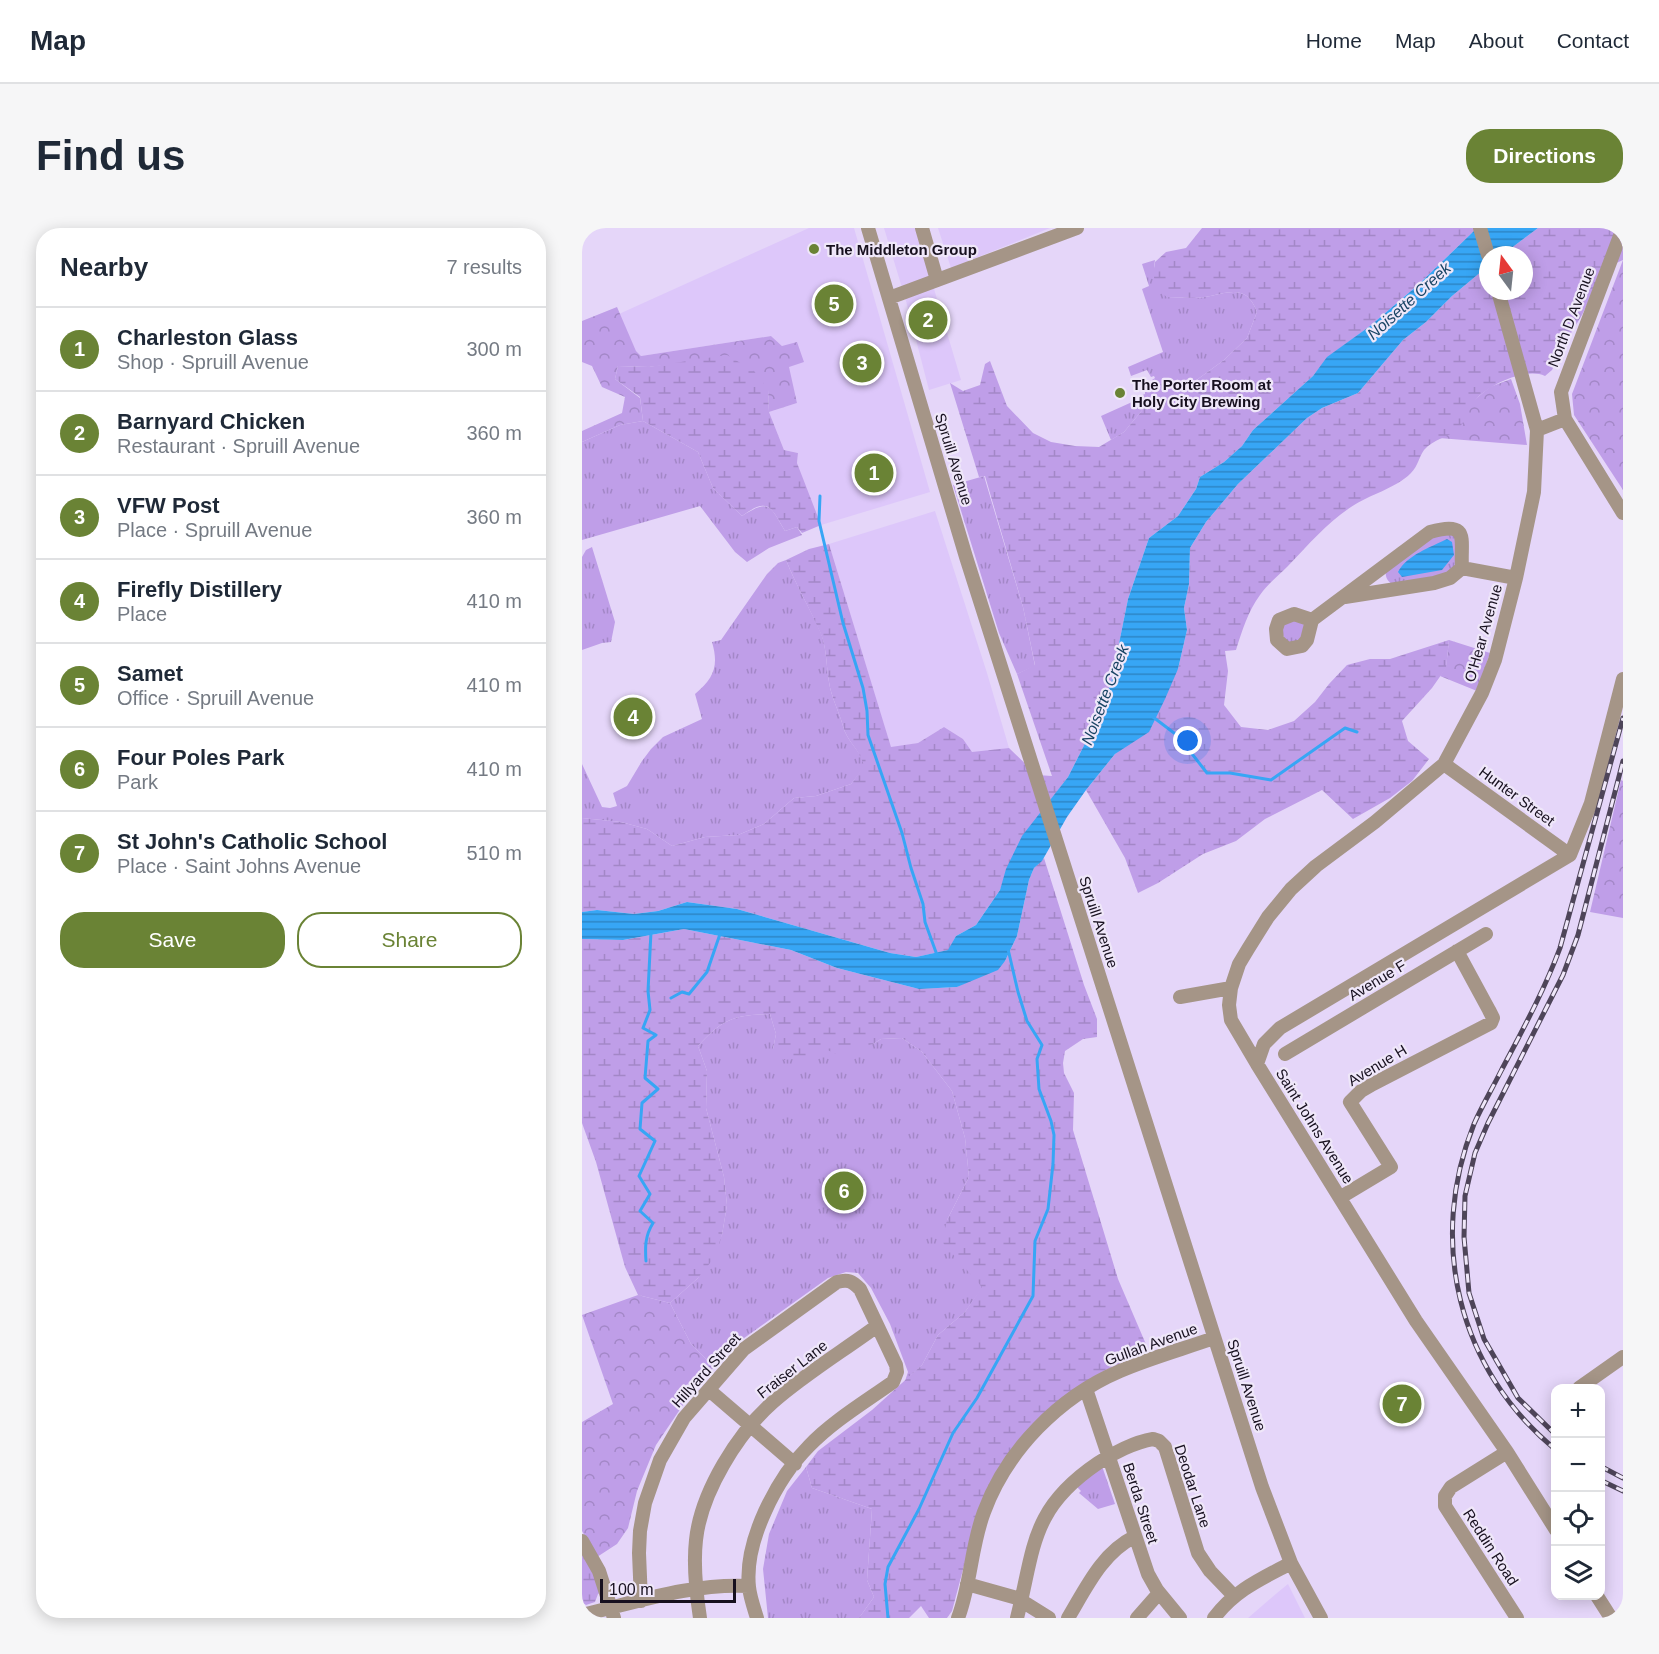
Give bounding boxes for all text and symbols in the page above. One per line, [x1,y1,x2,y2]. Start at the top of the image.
text: Map [30,25,86,56]
text: Home [1306,29,1362,52]
text: Map [1395,29,1436,52]
text: About [1469,29,1524,52]
text: Contact [1557,29,1629,52]
button: Directions [1466,129,1623,183]
text: Find us [36,132,185,179]
place label: The Middleton Group [826,241,977,258]
marker: The Middleton Group [807,242,821,256]
north arrow [1479,246,1533,300]
text: Nearby [60,252,148,282]
text: 7 results [446,256,522,278]
water label: Noisette Creek [1364,259,1455,343]
street label: North D Avenue [1544,265,1598,369]
pin: 5 [814,282,854,326]
pin: 2 [908,298,948,343]
text: Charleston Glass [117,325,298,350]
text: 1 [74,338,85,360]
text: 300 m [466,338,522,360]
pin: 3 [842,340,882,386]
text: Shop · Spruill Avenue [117,351,309,373]
place label: The Porter Room at Holy City Brewing [1132,376,1271,410]
marker: The Porter Room at Holy City Brewing [1113,386,1127,400]
text: Barnyard Chicken [117,409,305,434]
street label: Spruill Avenue [932,411,976,507]
text: 2 [74,422,85,444]
text: 360 m [466,422,522,444]
text: Restaurant · Spruill Avenue [117,435,360,457]
pin: 1 [854,450,894,496]
text: VFW Post [117,493,220,518]
text: 3 [74,506,85,528]
text: 360 m [466,506,522,528]
text: Place · Spruill Avenue [117,519,312,541]
text: Firefly Distillery [117,577,282,602]
street label: O'Hear Avenue [1461,582,1505,684]
text: 4 [74,590,85,612]
text: 410 m [466,590,522,612]
text: Place [117,603,167,625]
water label: Noisette Creek [1078,642,1132,747]
text: Samet [117,661,183,686]
text: 5 [74,674,85,696]
text: 410 m [466,674,522,696]
text: Office · Spruill Avenue [117,687,314,709]
pin: 4 [614,694,652,740]
your location [1173,726,1202,755]
text: Four Poles Park [117,745,285,770]
text: 6 [74,758,85,780]
text: 410 m [466,758,522,780]
street label: Hunter Street [1476,763,1559,830]
text: Park [117,771,158,793]
text: St John's Catholic School [117,829,387,854]
text: 7 [74,842,85,864]
text: 510 m [466,842,522,864]
text: Place · Saint Johns Avenue [117,855,361,877]
street label: Spruill Avenue [1076,874,1122,970]
button: Save [60,912,285,968]
button: Share [297,912,522,968]
street label: Avenue F [1345,956,1409,1004]
street label: Avenue H [1345,1041,1409,1089]
street label: Saint Johns Avenue [1273,1065,1357,1187]
pin: 6 [824,1168,864,1214]
street label: Gullah Avenue [1102,1319,1200,1369]
street label: Hillyard Street [668,1329,744,1411]
street label: Fraiser Lane [754,1336,830,1402]
street label: Spruill Avenue [1224,1337,1270,1433]
pin: 7 [1382,1382,1422,1426]
map controls [1551,1384,1605,1600]
button: + [1551,1384,1605,1438]
button: − [1551,1438,1605,1492]
street label: Deodar Lane [1172,1442,1214,1530]
street label: Berda Street [1120,1460,1162,1546]
button: locate [1551,1492,1605,1546]
street label: Reddin Road [1460,1506,1522,1588]
button: layers [1551,1546,1605,1600]
scale bar [600,1576,736,1604]
text: 100 m [609,1581,653,1598]

